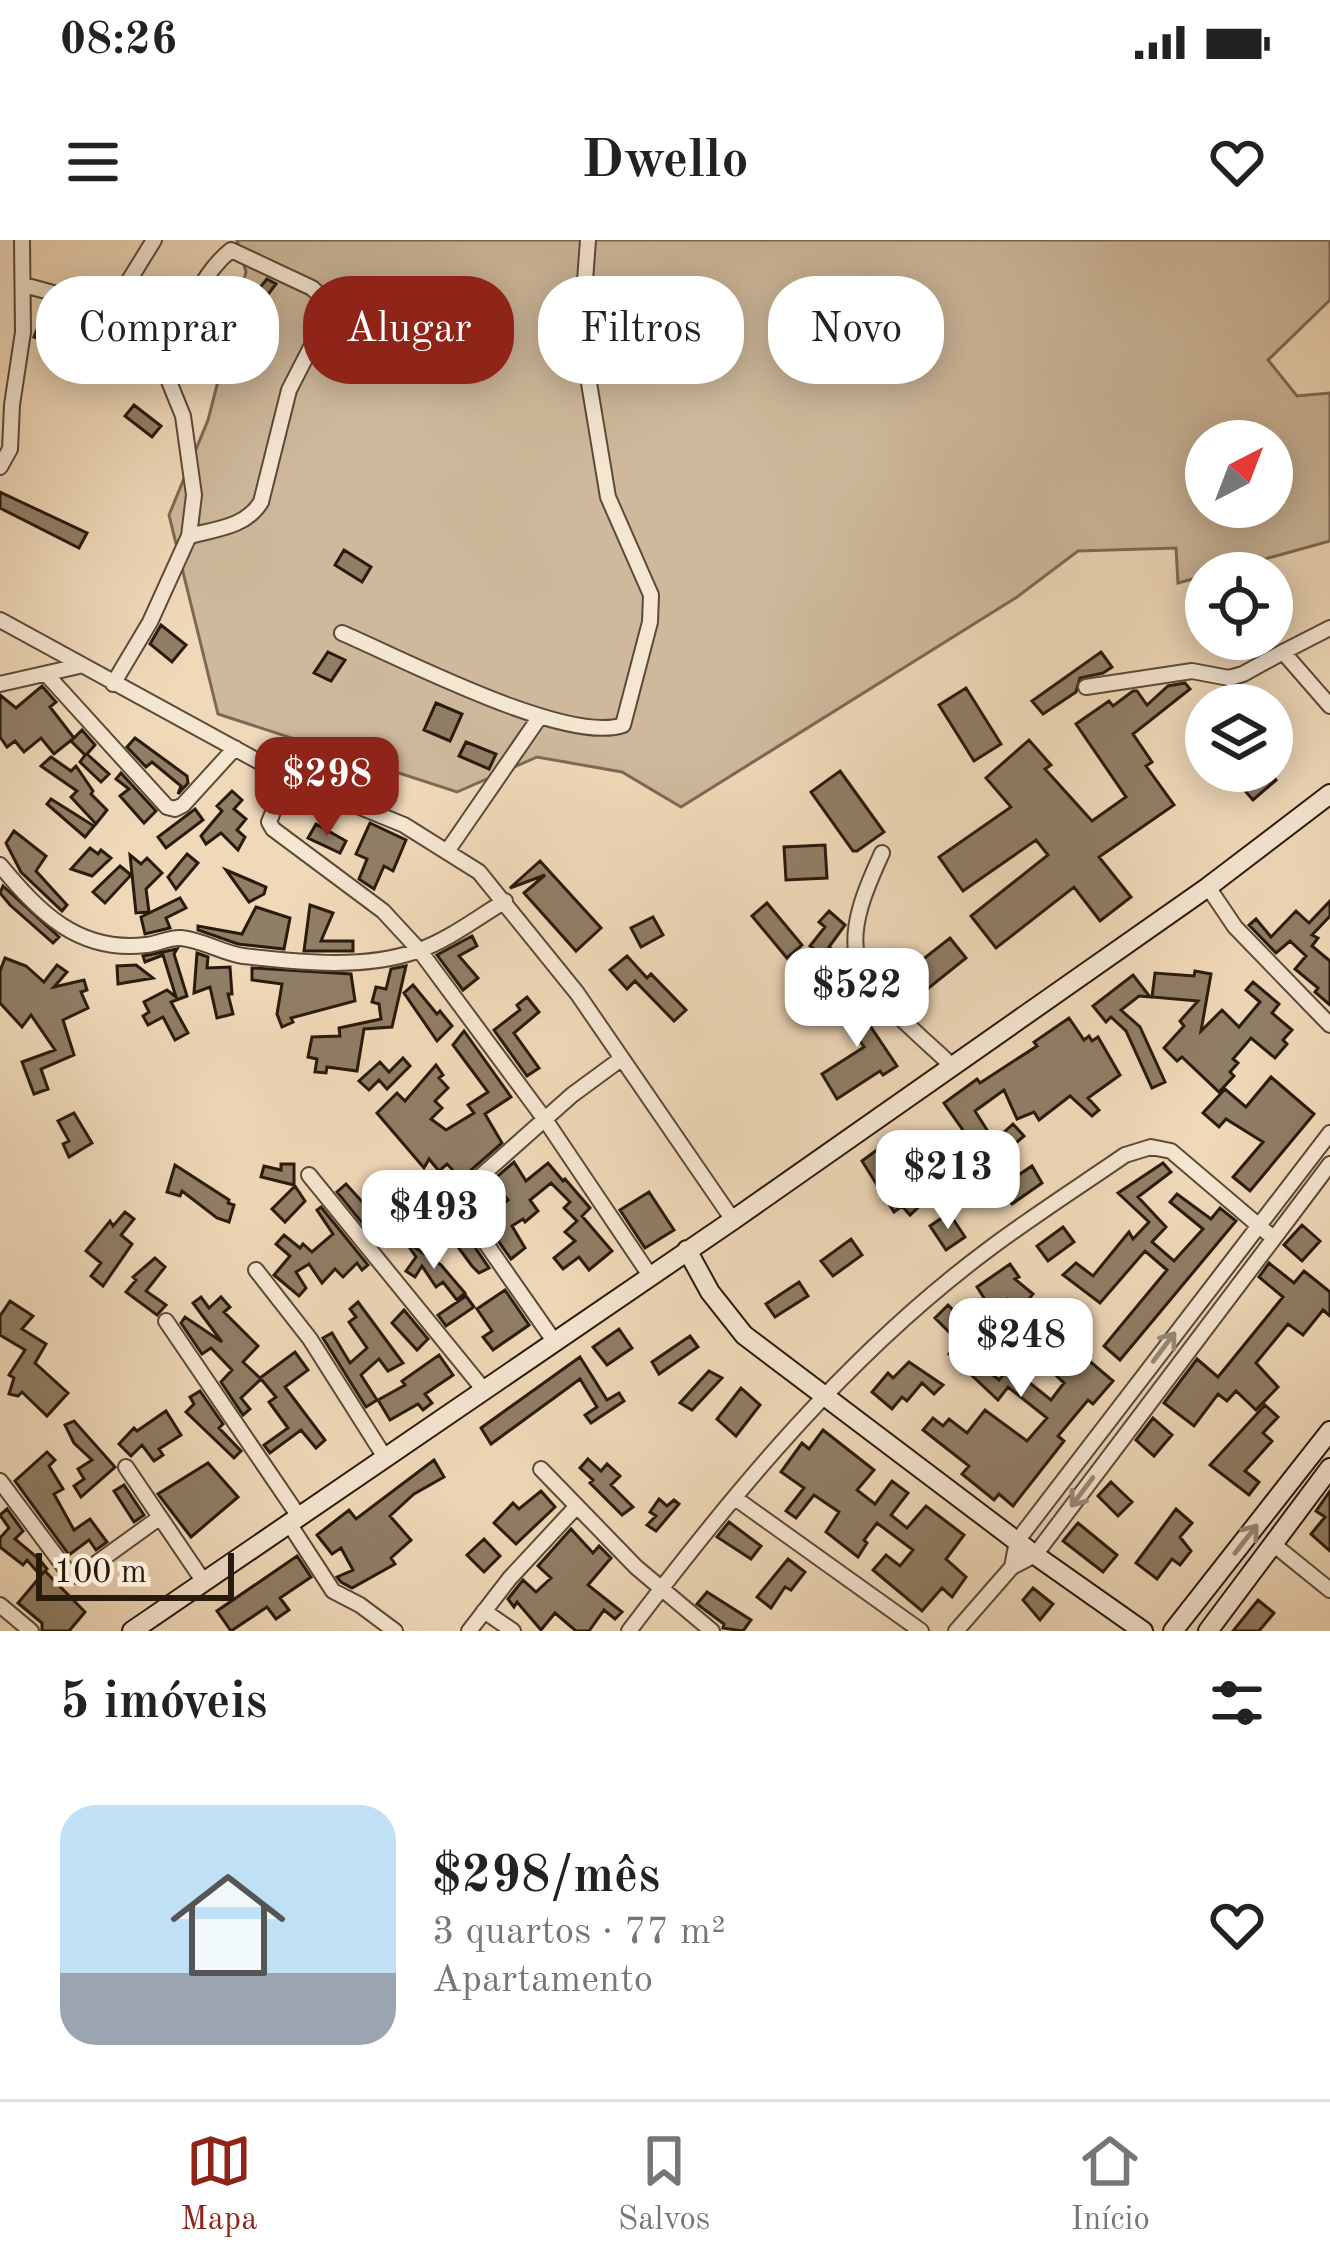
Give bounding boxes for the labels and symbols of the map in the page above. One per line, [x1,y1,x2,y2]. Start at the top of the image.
north arrow [1185,420,1293,528]
pin: $298 [256,737,398,839]
pin: $522 [786,948,928,1050]
pin: $213 [877,1130,1019,1232]
pin: $493 [363,1170,505,1272]
pin: $248 [950,1298,1092,1400]
one-way arrow [1151,1331,1176,1364]
one-way arrow [1070,1475,1096,1508]
one-way arrow [1232,1524,1259,1556]
scale bar [36,1547,234,1600]

